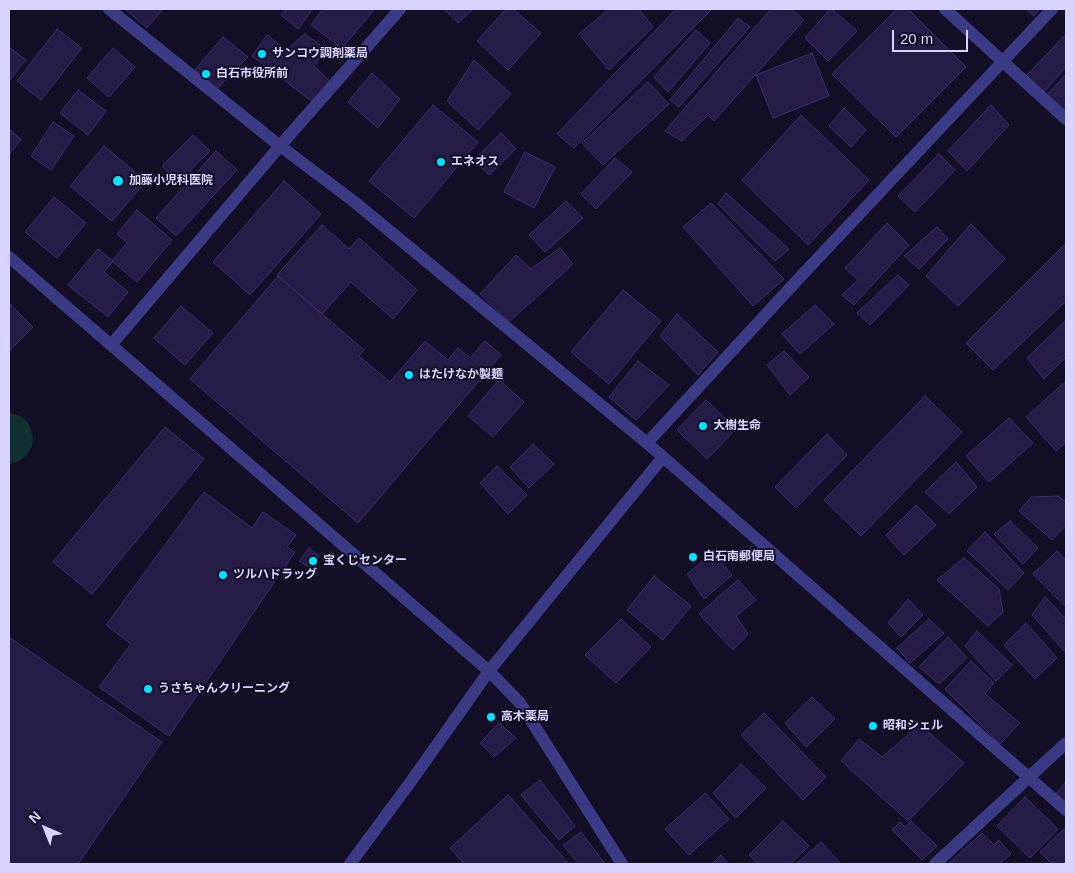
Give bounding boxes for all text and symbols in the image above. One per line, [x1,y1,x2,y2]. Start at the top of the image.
scale bar [895,20,971,52]
text: 20 m [900,30,933,47]
place label: サンコウ調剤薬局 [272,47,368,61]
marker: サンコウ調剤薬局 [256,48,268,60]
place label: 白石市役所前 [216,67,288,81]
marker: 白石市役所前 [200,68,212,80]
place label: エネオス [451,155,499,169]
marker: エネオス [435,156,447,168]
marker: 加藤小児科医院 [111,174,125,188]
place label: 加藤小児科医院 [129,174,213,188]
place label: はたけなか製麺 [419,368,503,382]
marker: はたけなか製麺 [403,369,415,381]
place label: 大樹生命 [713,419,761,433]
marker: 大樹生命 [697,420,709,432]
place label: 白石南郵便局 [703,550,775,564]
marker: 白石南郵便局 [687,551,699,563]
place label: 宝くじセンター [323,554,407,568]
marker: 宝くじセンター [307,555,319,567]
place label: ツルハドラッグ [233,568,317,582]
marker: ツルハドラッグ [217,569,229,581]
place label: うさちゃんクリーニング [158,682,290,696]
marker: うさちゃんクリーニング [142,683,154,695]
place label: 高木薬局 [501,710,549,724]
marker: 高木薬局 [485,711,497,723]
place label: 昭和シェル [883,719,943,733]
marker: 昭和シェル [867,720,879,732]
north arrow [20,803,70,853]
text: N [25,808,44,826]

